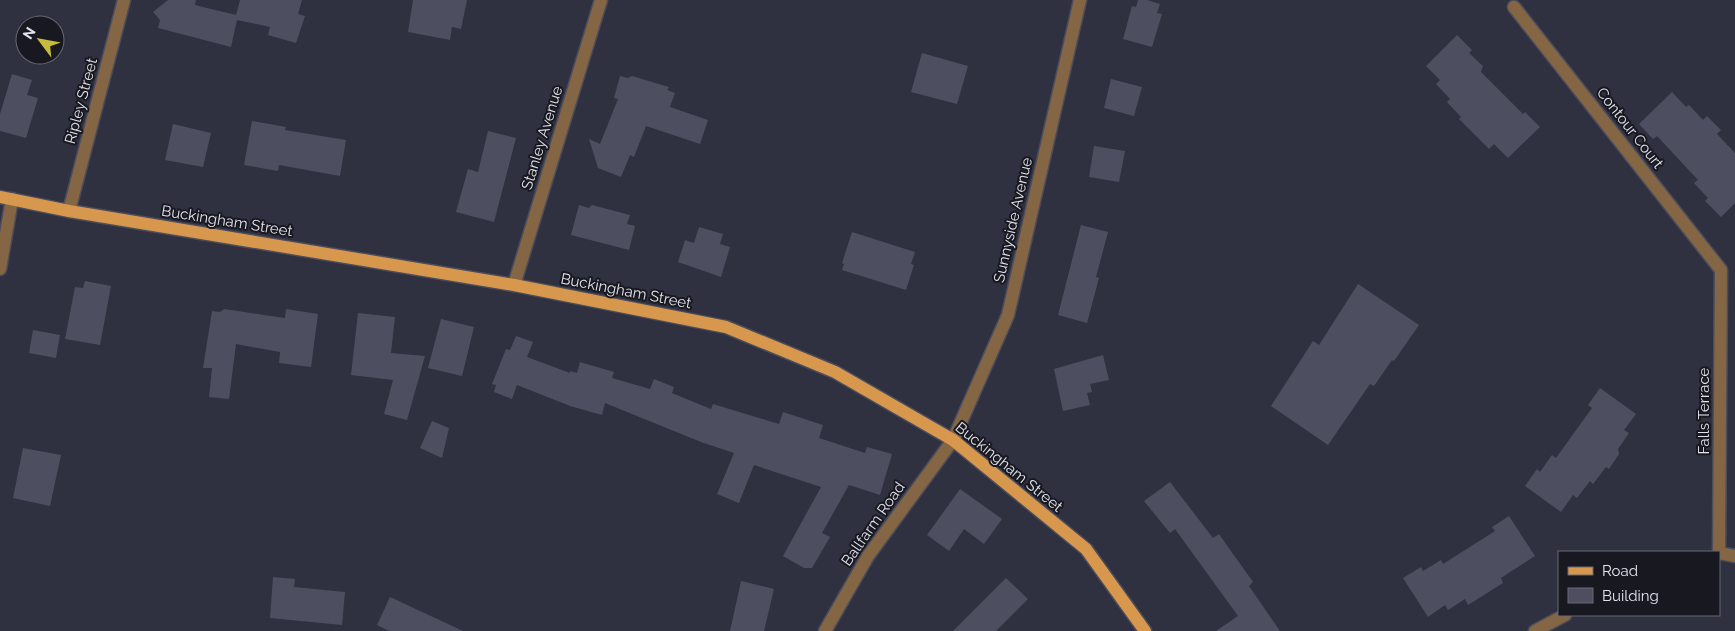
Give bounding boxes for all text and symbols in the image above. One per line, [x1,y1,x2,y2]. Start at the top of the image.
north arrow [15,15,65,65]
text: N [19,24,39,42]
street label: Ripley Street [61,56,101,146]
street label: Stanley Avenue [518,84,566,192]
street label: Contour Court [1593,84,1667,172]
street label: Sunnyside Avenue [990,155,1036,284]
street label: Buckingham Street [160,202,294,240]
street label: Buckingham Street [559,270,693,312]
street label: Falls Terrace [1695,367,1713,454]
street label: Buckingham Street [952,418,1066,516]
street label: Ballfarm Road [837,479,909,569]
legend [1558,551,1720,616]
text: Road [1602,562,1638,580]
text: Building [1602,587,1659,605]

